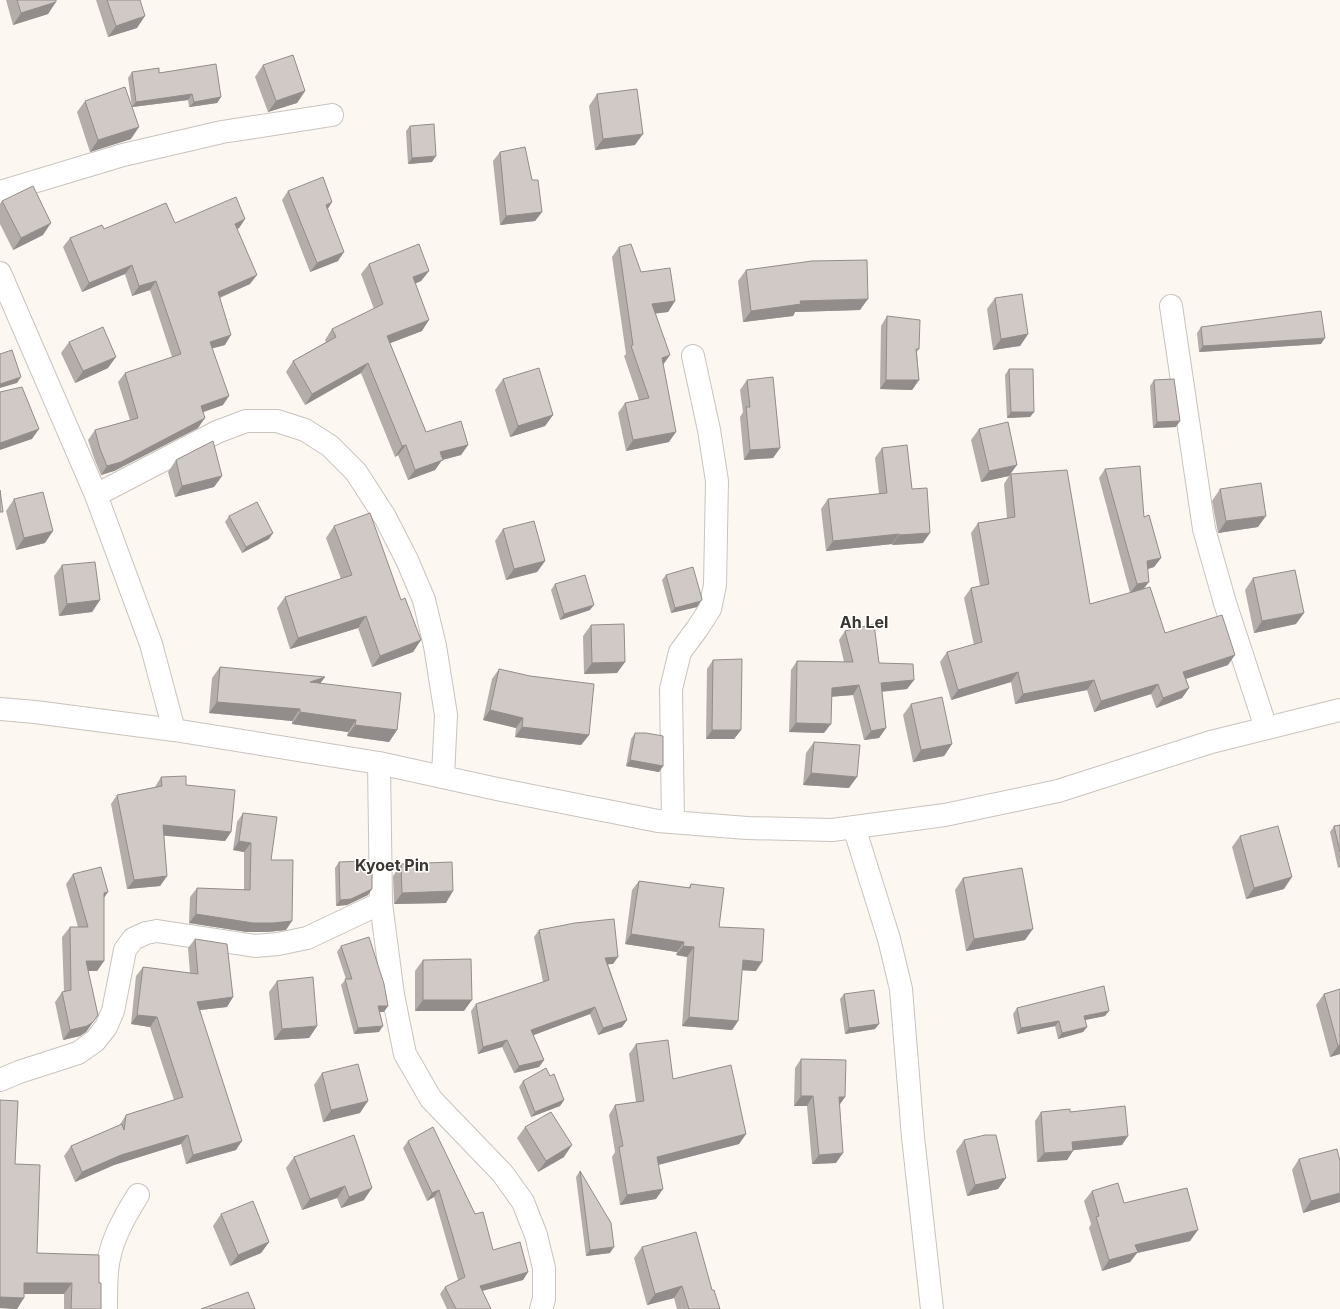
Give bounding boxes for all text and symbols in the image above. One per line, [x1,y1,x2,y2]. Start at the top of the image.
district label: Ah Lel [840,612,888,632]
district label: Kyoet Pin [355,855,429,875]

